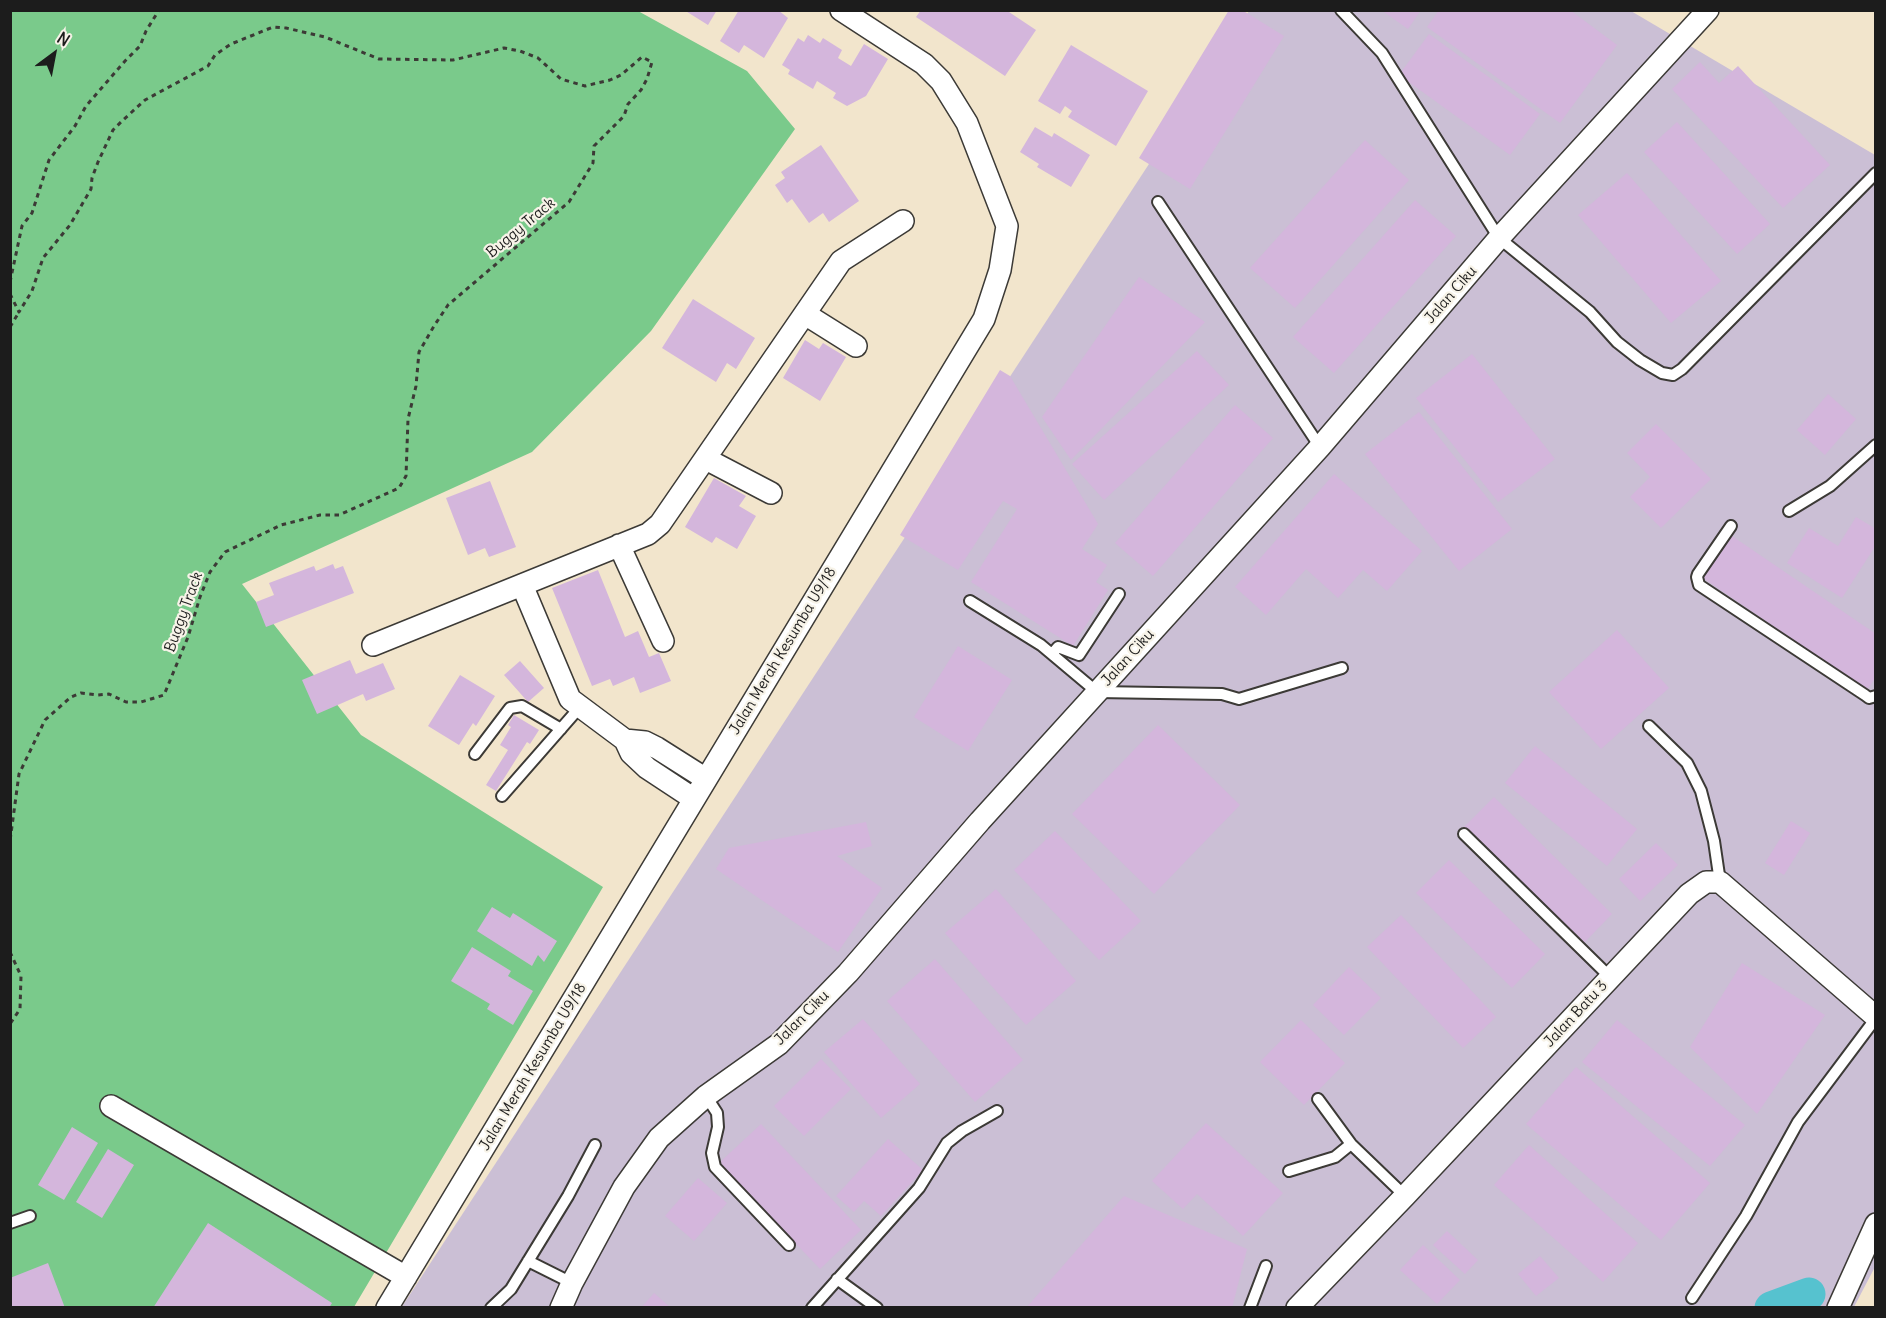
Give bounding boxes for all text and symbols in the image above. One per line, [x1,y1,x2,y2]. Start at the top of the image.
north arrow [24,24,84,84]
text: N [54,27,74,50]
street label: Buggy Track [483,194,559,262]
street label: Jalan Ciku [1421,263,1481,327]
street label: Jalan Merah Kesumba U9/18 [726,564,840,738]
street label: Buggy Track [161,569,207,655]
street label: Jalan Ciku [1098,626,1158,690]
street label: Jalan Batu 3 [1541,977,1611,1051]
street label: Jalan Merah Kesumba U9/18 [476,980,590,1154]
street label: Jalan Ciku [771,987,833,1049]

